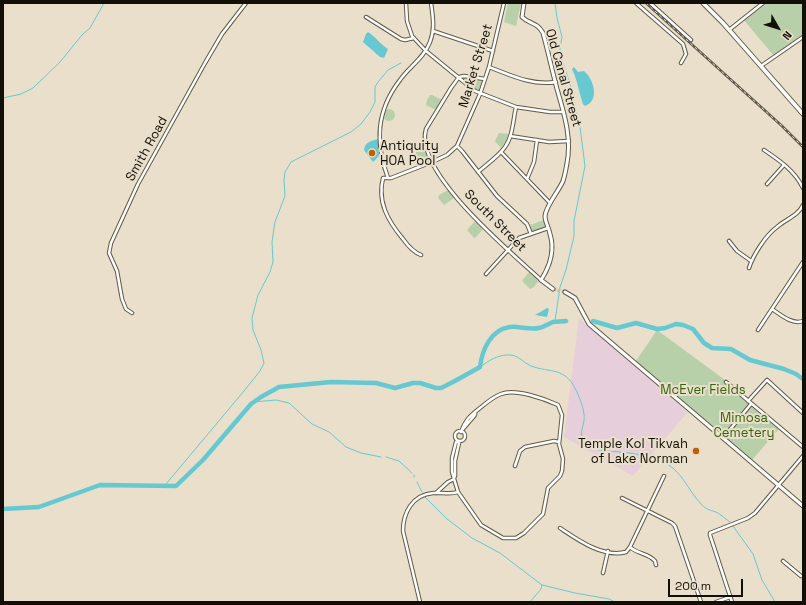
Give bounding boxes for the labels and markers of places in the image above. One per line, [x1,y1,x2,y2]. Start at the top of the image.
place label: Antiquity HOA Pool [380,138,439,169]
marker: Antiquity HOA Pool [367,148,377,158]
place label: Temple Kol Tikvah of Lake Norman [578,436,688,467]
marker: Temple Kol Tikvah of Lake Norman [691,446,701,456]

